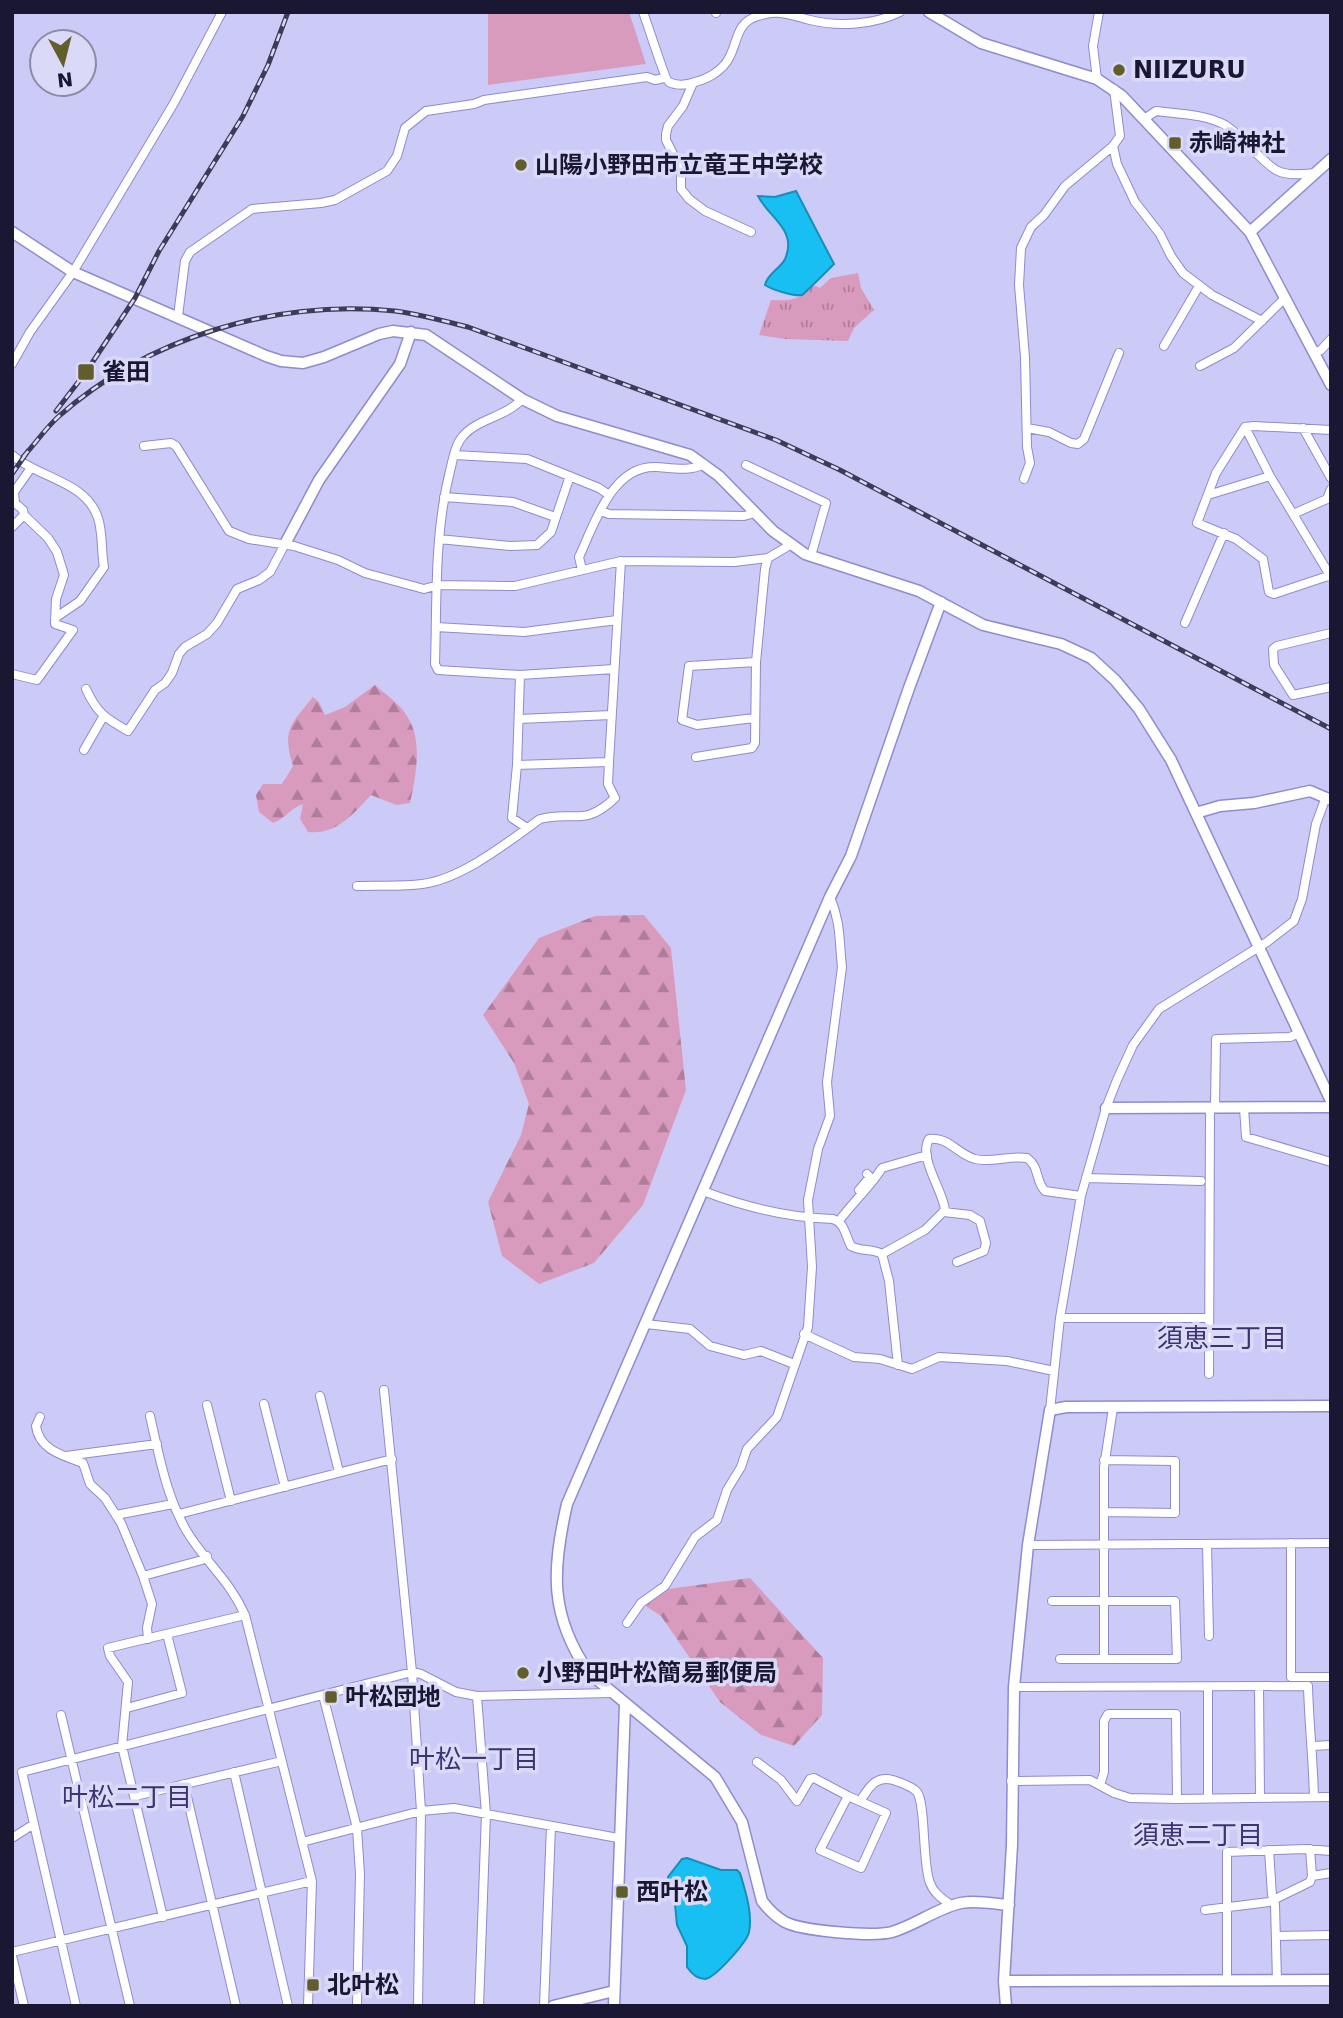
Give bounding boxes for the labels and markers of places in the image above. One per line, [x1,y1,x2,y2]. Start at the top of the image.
place label: NIIZURU [1133,56,1246,84]
marker: NIIZURU [1111,62,1127,78]
place label: 赤崎神社 [1189,129,1285,157]
marker: 赤崎神社 [1167,135,1183,151]
place label: 山陽小野田市立竜王中学校 [535,151,823,179]
marker: 山陽小野田市立竜王中学校 [513,157,529,173]
place label: 雀田 [102,358,150,386]
marker: 雀田 [76,362,96,382]
place label: 小野田叶松簡易郵便局 [537,1659,777,1687]
marker: 小野田叶松簡易郵便局 [515,1665,531,1681]
place label: 叶松団地 [345,1683,441,1711]
marker: 叶松団地 [323,1689,339,1705]
place label: 西叶松 [636,1878,708,1906]
marker: 西叶松 [614,1884,630,1900]
place label: 北叶松 [327,1971,399,1999]
marker: 北叶松 [305,1977,321,1993]

